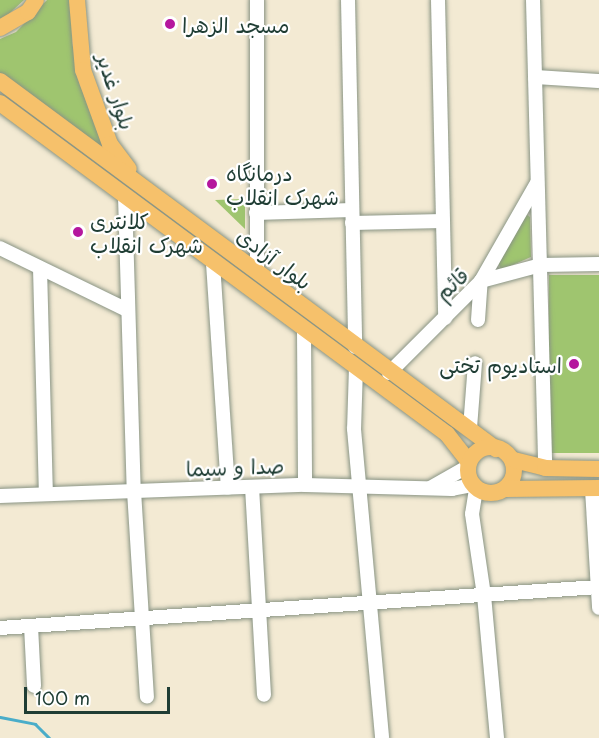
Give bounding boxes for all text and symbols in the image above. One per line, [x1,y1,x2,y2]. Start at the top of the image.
place label: مسجد الزهرا [182,11,289,37]
marker: مسجد الزهرا [163,17,177,31]
street label: بلوار غدیر [93,49,141,133]
place label: درمانگاه شهرک انقلاب [226,159,339,209]
marker: درمانگاه شهرک انقلاب [203,175,221,193]
place label: کلانتری شهرک انقلاب [90,207,203,257]
street label: بلوار آزادی [233,222,317,294]
marker: کلانتری شهرک انقلاب [71,225,85,239]
street label: قائم [429,261,473,305]
place label: استادیوم تختی [439,351,562,377]
marker: استادیوم تختی [567,357,581,371]
street label: صدا و سیما [185,452,285,480]
scale bar [27,675,172,713]
text: 100 m [35,684,90,711]

